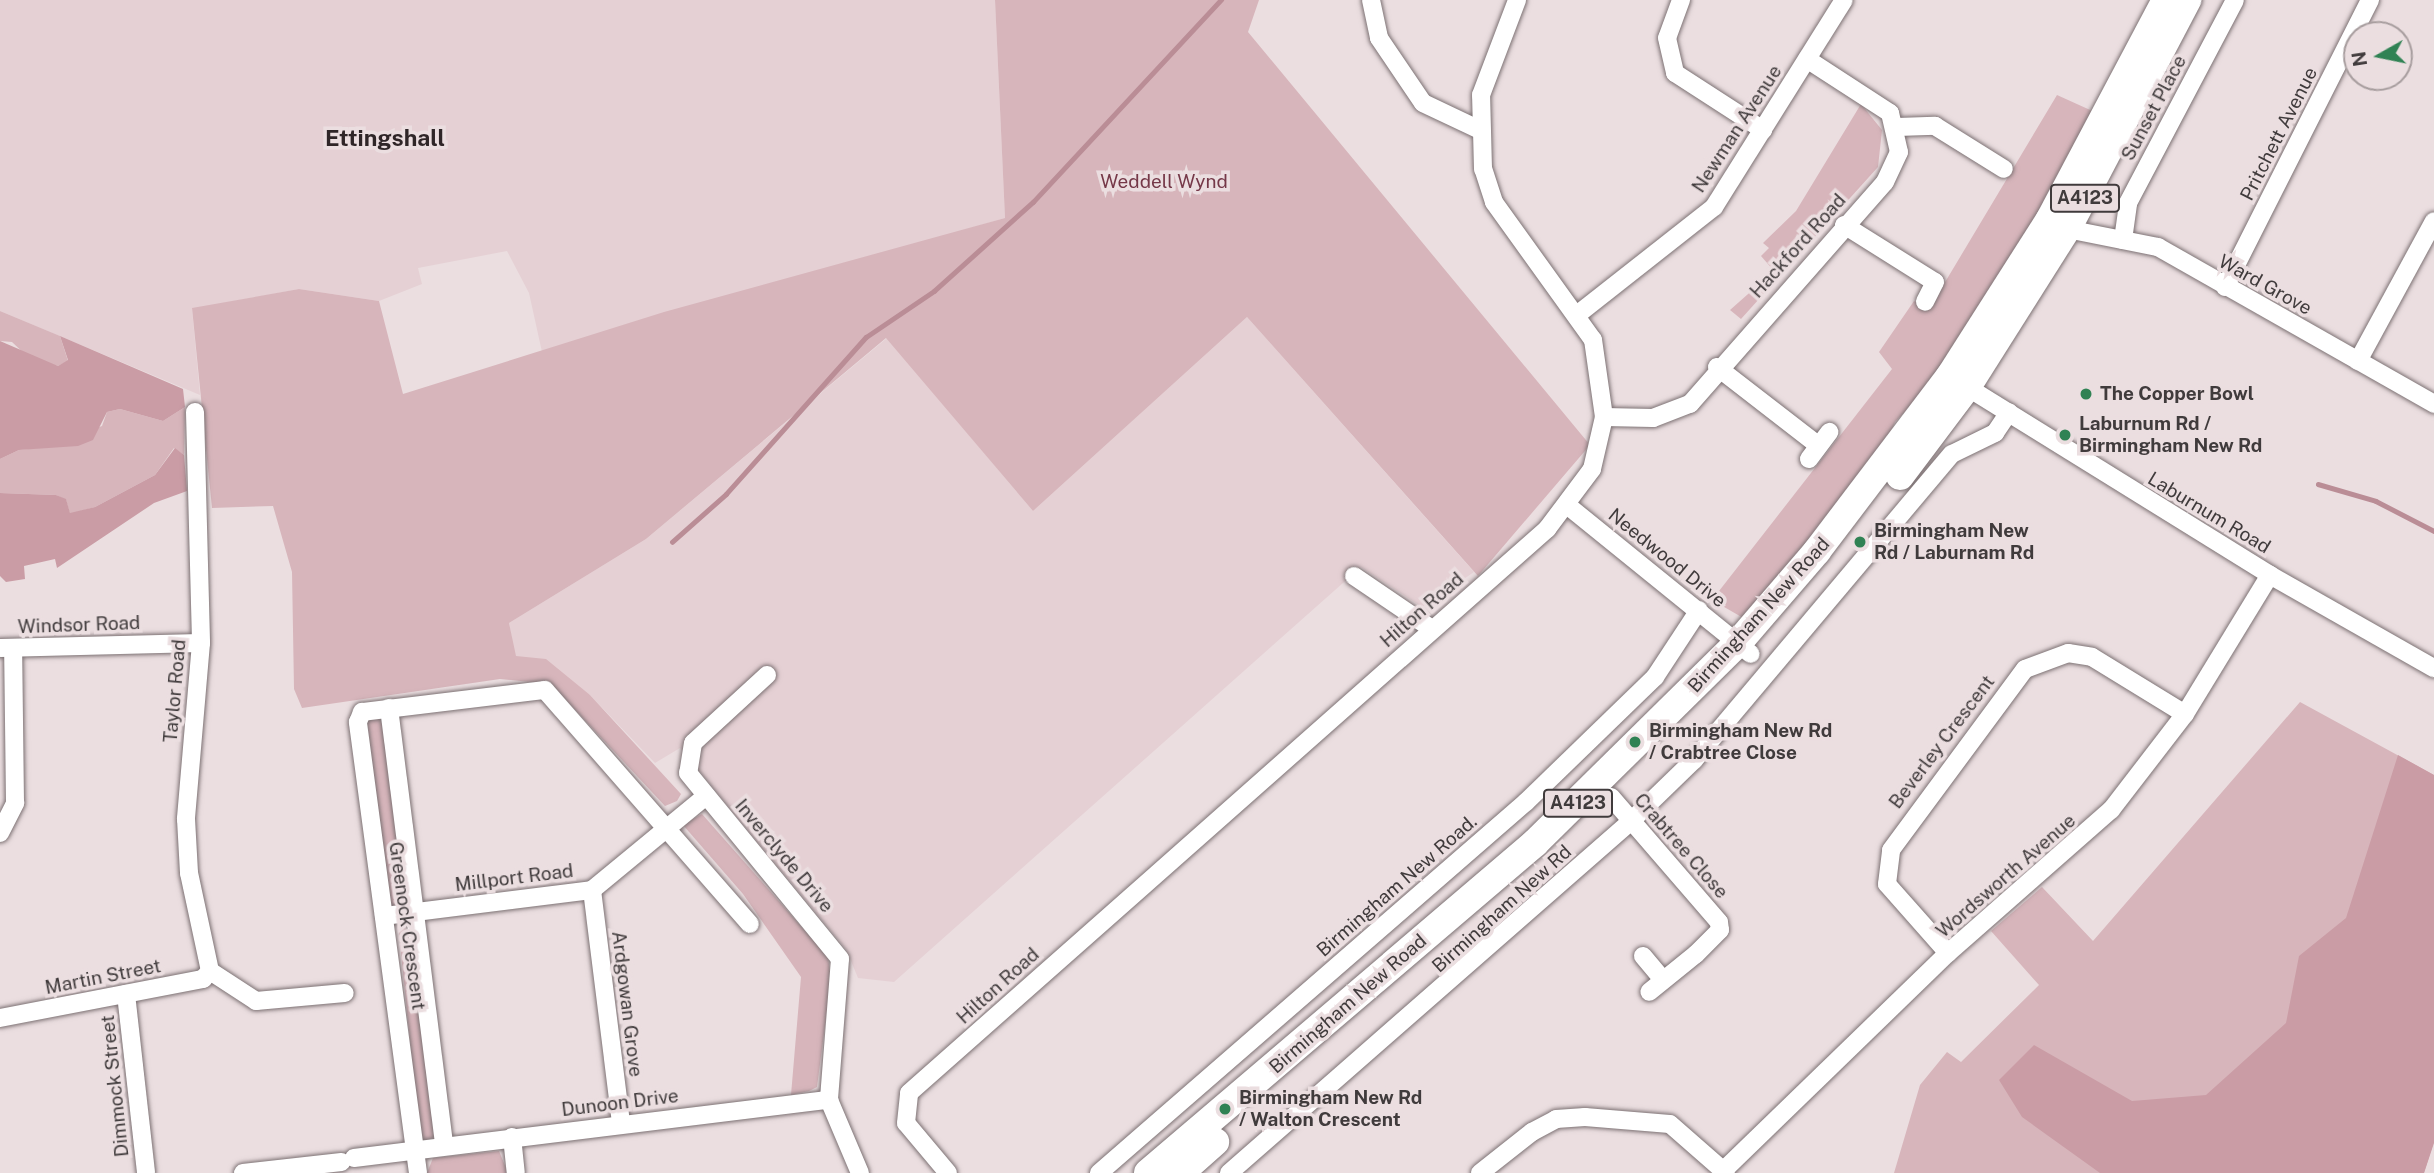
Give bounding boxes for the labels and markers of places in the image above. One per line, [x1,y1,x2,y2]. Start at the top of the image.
place label: The Copper Bowl [2100,383,2254,405]
marker: The Copper Bowl [2078,386,2094,402]
place label: Laburnum Rd / Birmingham New Rd [2079,413,2263,457]
marker: Laburnum Rd / Birmingham New Rd [2057,427,2073,443]
place label: Birmingham New Rd / Laburnam Rd [1874,520,2034,564]
marker: Birmingham New Rd / Laburnam Rd [1852,534,1868,550]
place label: Birmingham New Rd / Crabtree Close [1649,720,1833,764]
marker: Birmingham New Rd / Crabtree Close [1627,734,1643,750]
place label: Birmingham New Rd / Walton Crescent [1239,1087,1423,1131]
marker: Birmingham New Rd / Walton Crescent [1217,1101,1233,1117]

